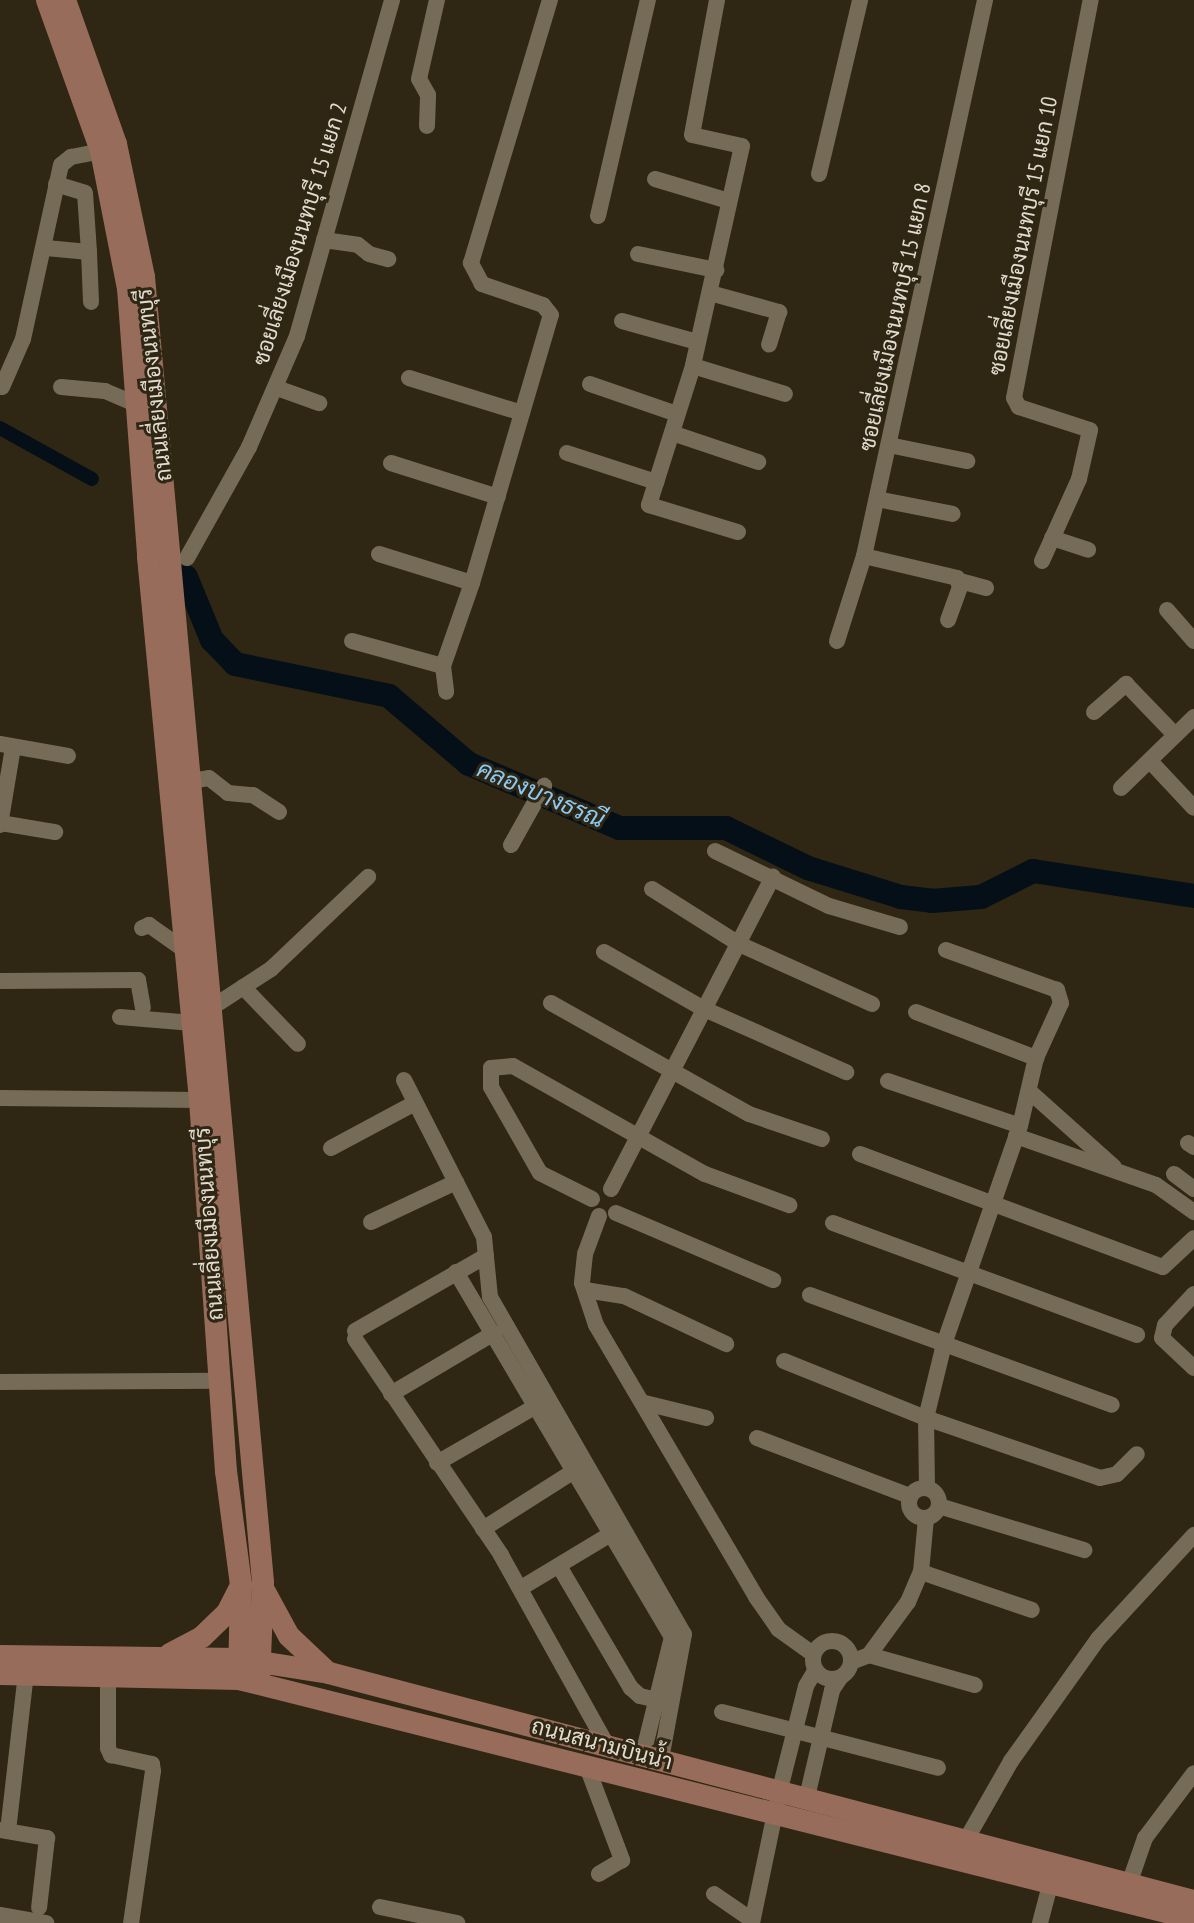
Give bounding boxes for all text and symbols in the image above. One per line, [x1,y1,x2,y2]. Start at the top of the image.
street label: ซอยเลี่ยงเมืองนนทบุรี 15 แยก 10 [983,94,1063,378]
street label: ซอยเลี่ยงเมืองนนทบุรี 15 แยก 2 [247,99,353,369]
street label: ซอยเลี่ยงเมืองนนทบุรี 15 แยก 8 [854,181,936,453]
street label: ถนนเลี่ยงเมืองนนทบุรี [131,287,177,483]
water label: คลองบางธรณี [473,754,609,834]
street label: ถนนเลี่ยงเมืองนนทบุรี [189,1127,229,1321]
street label: ถนนสนามบินน้ำ [529,1713,675,1775]

